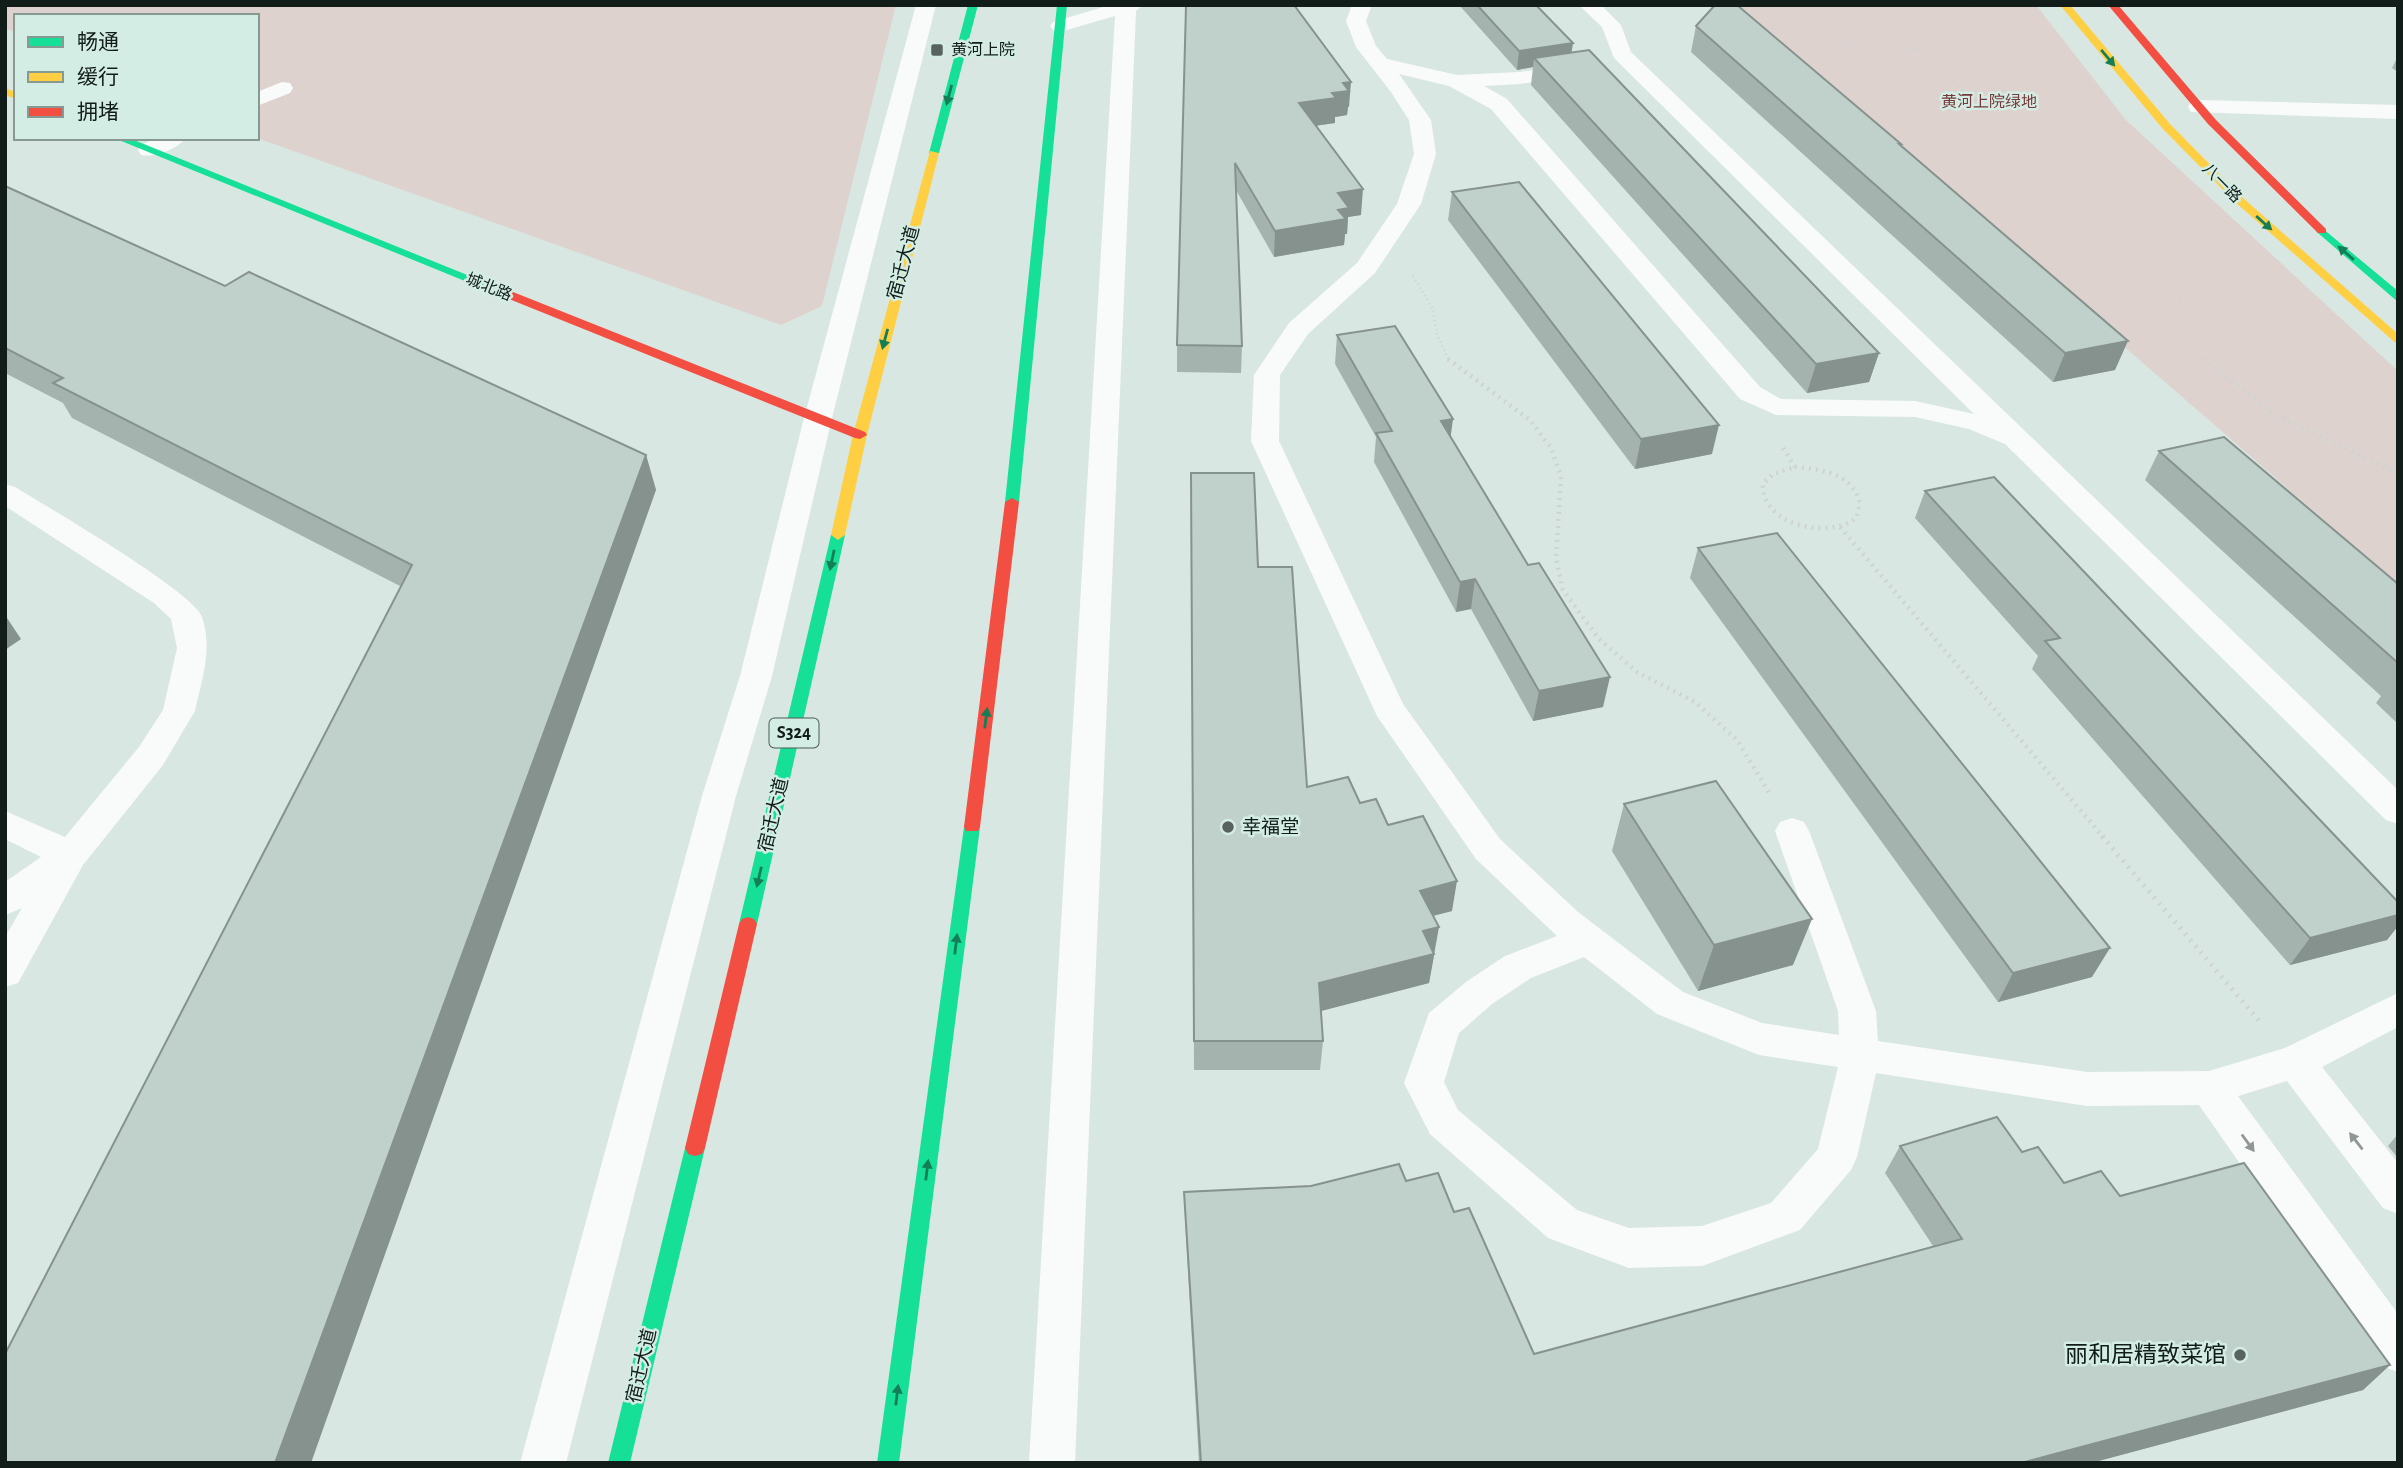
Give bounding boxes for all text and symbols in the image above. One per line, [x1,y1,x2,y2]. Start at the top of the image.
legend [14,14,259,140]
text: 畅通 [77,31,119,53]
place label: 黄河上院 [951,41,1015,58]
marker: 黄河上院 [929,42,945,58]
one-way arrow [2100,50,2115,67]
text: 缓行 [77,66,119,88]
one-way arrow [943,84,954,106]
park label: 黄河上院绿地 [1941,93,2037,110]
text: 拥堵 [77,101,119,123]
street label: 八一路 [2199,160,2245,206]
one-way arrow [2255,215,2273,231]
street label: 宿迁大道 [883,223,923,302]
one-way arrow [2338,246,2355,261]
street label: 城北路 [464,270,515,303]
one-way arrow [879,328,890,350]
one-way arrow [827,549,838,571]
one-way arrow [981,707,992,729]
road number: S324 [770,718,818,748]
street label: 宿迁大道 [754,775,792,854]
place label: 幸福堂 [1242,817,1299,837]
marker: 幸福堂 [1220,819,1236,835]
one-way arrow [753,866,764,888]
one-way arrow [951,933,962,955]
one-way arrow [2348,1133,2363,1151]
one-way arrow [2241,1134,2255,1152]
one-way arrow [921,1158,932,1180]
street label: 宿迁大道 [622,1326,660,1405]
place label: 丽和居精致菜馆 [2065,1342,2226,1367]
marker: 丽和居精致菜馆 [2232,1347,2248,1363]
one-way arrow [892,1384,903,1406]

